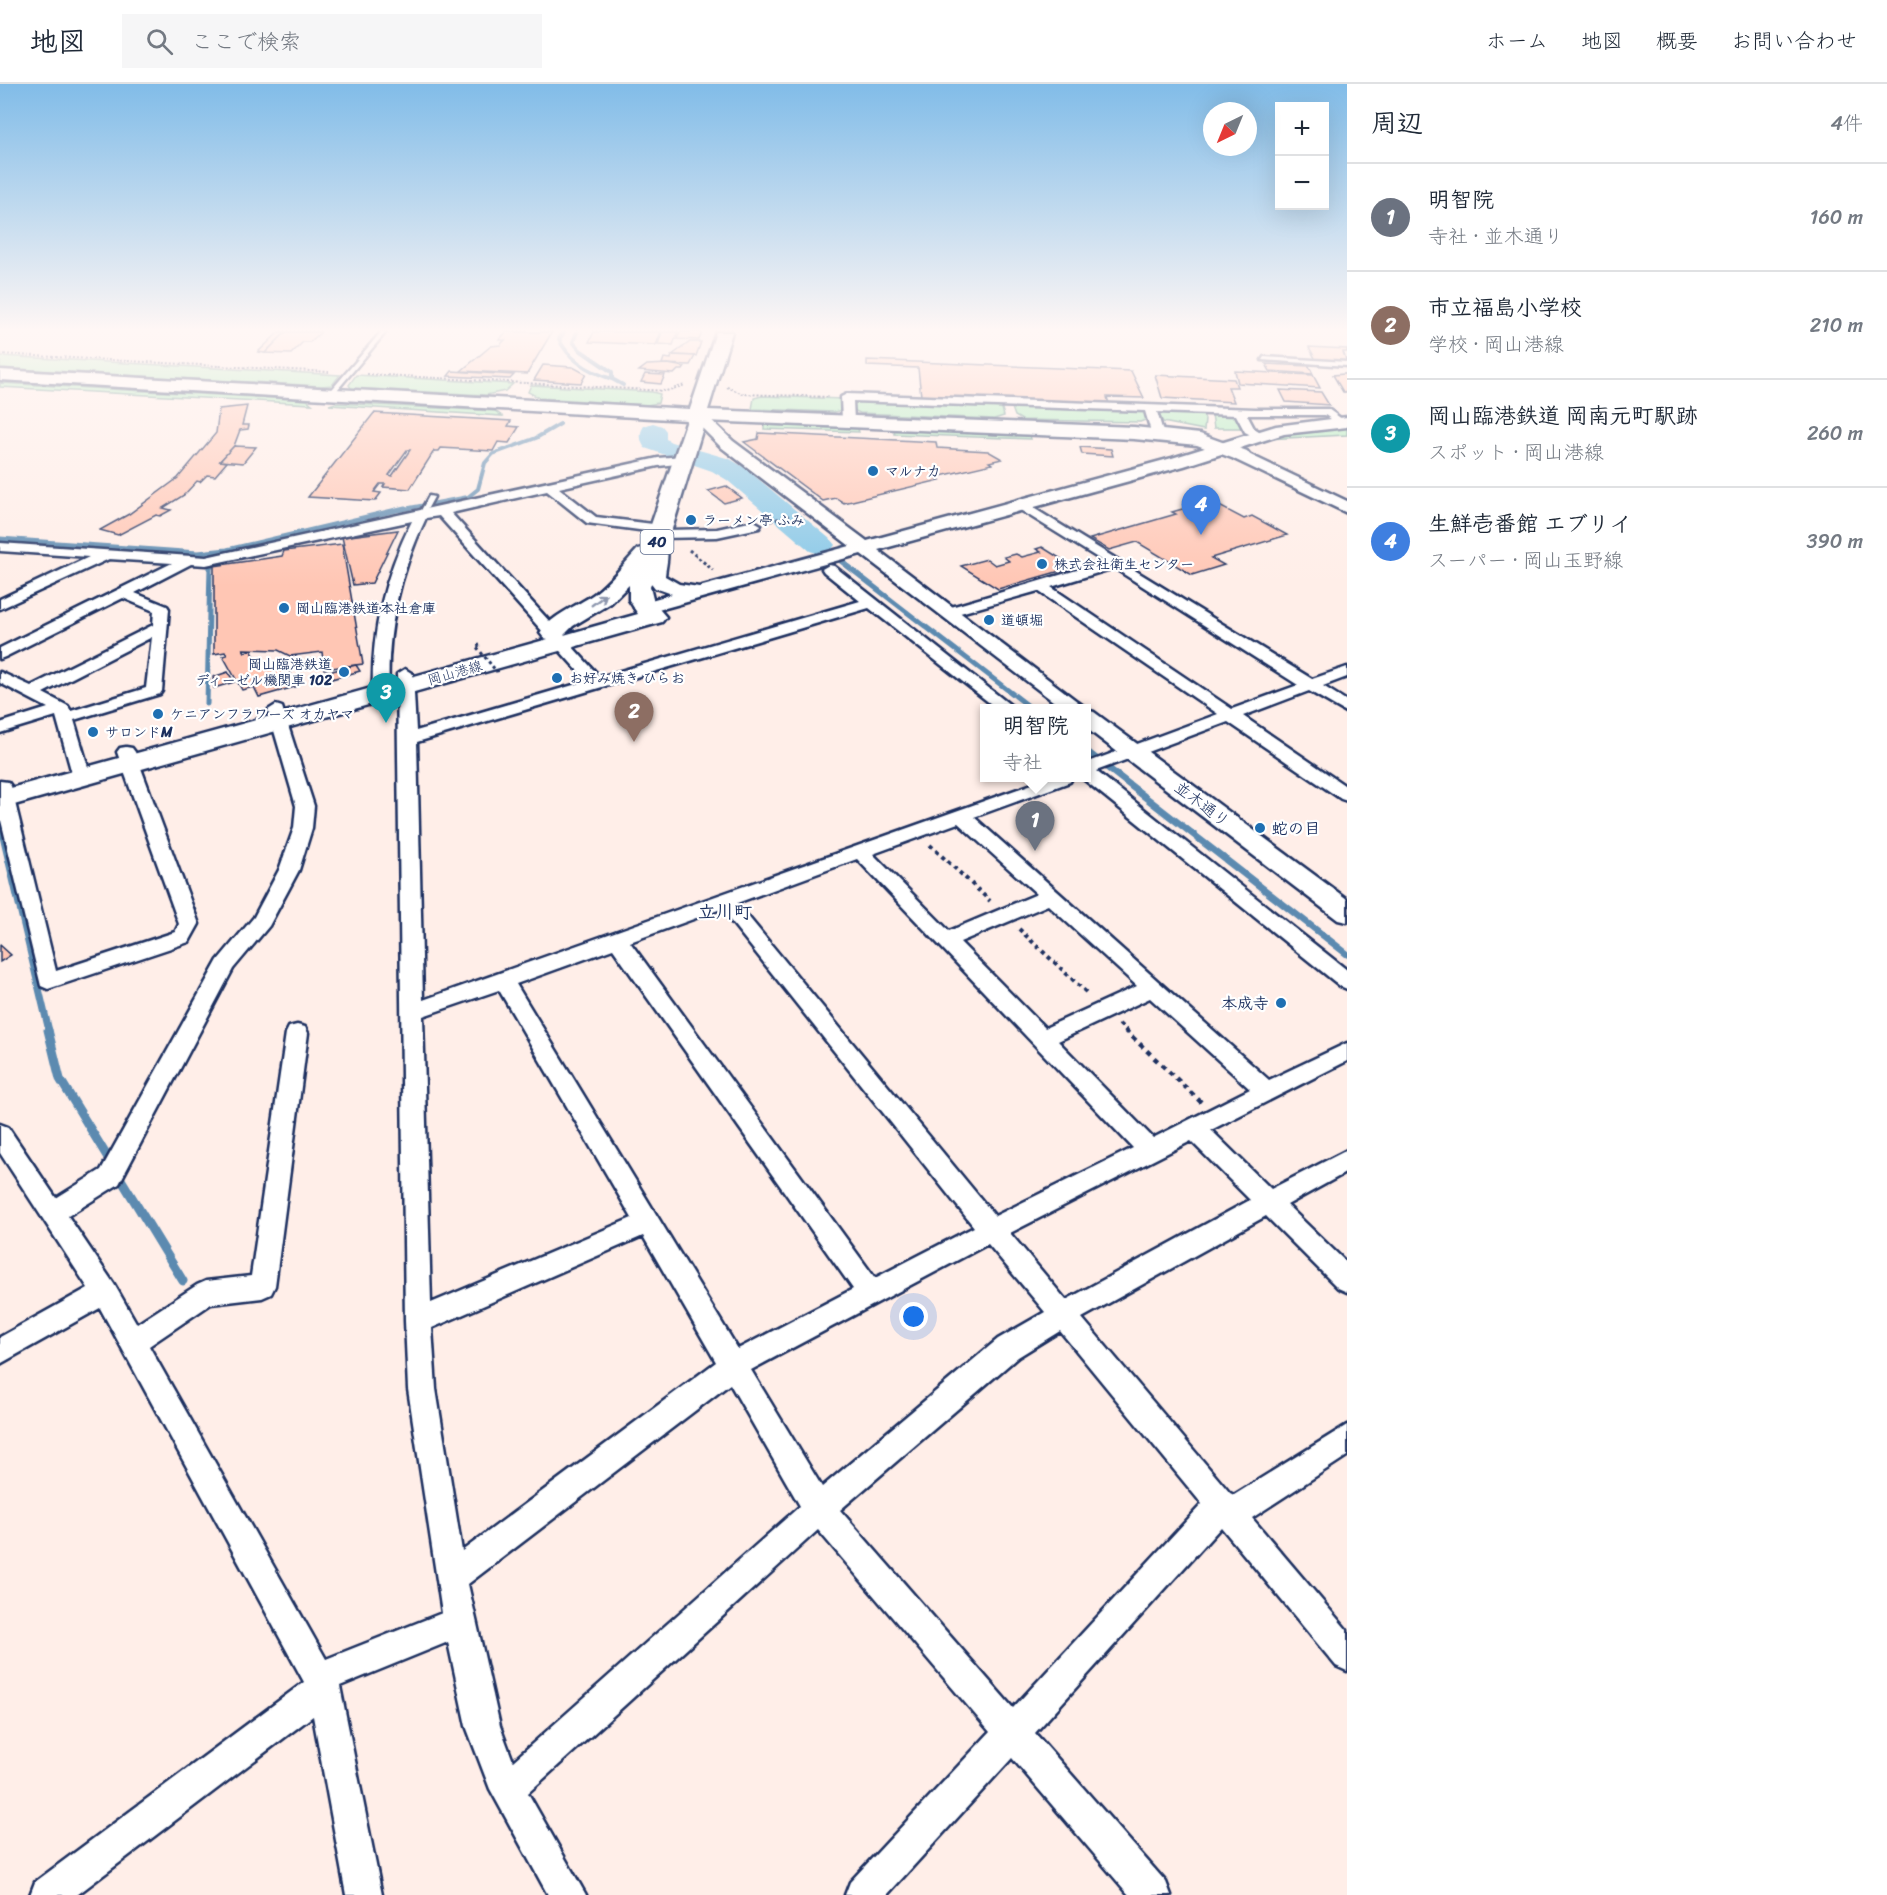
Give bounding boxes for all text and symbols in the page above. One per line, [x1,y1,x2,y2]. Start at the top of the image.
search box [122,14,542,68]
text: 地図 [30,17,86,66]
text: ここで検索 [191,22,301,61]
text: ホーム [1486,22,1548,60]
text: 地図 [1581,22,1623,60]
text: 概要 [1656,22,1698,60]
text: お問い合わせ [1731,22,1857,60]
icon: search [143,25,176,58]
text: 周辺 [1371,100,1423,146]
north arrow [1203,102,1257,156]
map controls [1275,102,1329,210]
button: + [1275,102,1329,156]
text: 4件 [1831,106,1863,141]
button: − [1275,156,1329,210]
text: 明智院 [1428,180,1494,219]
text: 1 [1386,200,1395,235]
text: 160 m [1810,200,1863,235]
text: 寺社 · 並木通り [1428,219,1564,254]
text: 市立福島小学校 [1428,288,1582,327]
text: 2 [1385,308,1396,343]
text: 210 m [1810,308,1863,343]
text: 学校 · 岡山港線 [1428,327,1564,362]
text: 岡山臨港鉄道 岡南元町駅跡 [1428,396,1698,435]
text: 3 [1385,416,1396,451]
text: 260 m [1807,416,1863,451]
text: スポット · 岡山港線 [1428,435,1604,470]
place label: マルナカ [885,459,941,484]
marker: マルナカ [866,464,880,478]
pin: 4 [1182,486,1220,535]
text: 生鮮壱番館 エブリイ [1428,504,1632,543]
place label: ラーメン亭 ふみ [703,508,805,533]
marker: ラーメン亭 ふみ [684,513,698,527]
text: 4 [1384,524,1397,559]
text: 390 m [1807,524,1863,559]
road number: 40 [640,530,674,554]
text: スーパー · 岡山玉野線 [1428,543,1623,578]
place label: 株式会社衛生センター [1054,552,1194,577]
marker: 株式会社衛生センター [1035,557,1049,571]
one-way arrow [591,594,607,606]
place label: 岡山臨港鉄道本社倉庫 [296,596,436,621]
marker: 岡山臨港鉄道本社倉庫 [277,601,291,615]
place label: 道頓堀 [1001,608,1043,633]
marker: 道頓堀 [982,613,996,627]
place label: 岡山臨港鉄道 ディーゼル機関車 102 [195,652,333,693]
street label: 岡山港線 [425,653,485,693]
marker: 岡山臨港鉄道 ディーゼル機関車 102 [337,665,351,679]
place label: お好み焼き ひらお [569,666,685,691]
marker: お好み焼き ひらお [550,671,564,685]
pin: 3 [366,674,406,723]
pin: 2 [614,692,654,742]
place label: ケニアンフラワーズ オカヤマ [170,702,354,727]
popup [980,704,1091,782]
text: 明智院 [1002,706,1069,745]
marker: ケニアンフラワーズ オカヤマ [151,707,165,721]
place label: サロンドM [105,720,173,745]
marker: サロンドM [86,725,100,739]
text: 寺社 [1002,745,1042,780]
street label: 並木通り [1168,773,1236,835]
pin: 1 [1016,802,1054,851]
place label: 蛇の目 [1272,814,1320,843]
marker: 蛇の目 [1253,821,1267,835]
district label: 立川町 [698,896,752,928]
place label: 本成寺 [1221,989,1269,1018]
marker: 本成寺 [1274,996,1288,1010]
your location [899,1302,928,1331]

